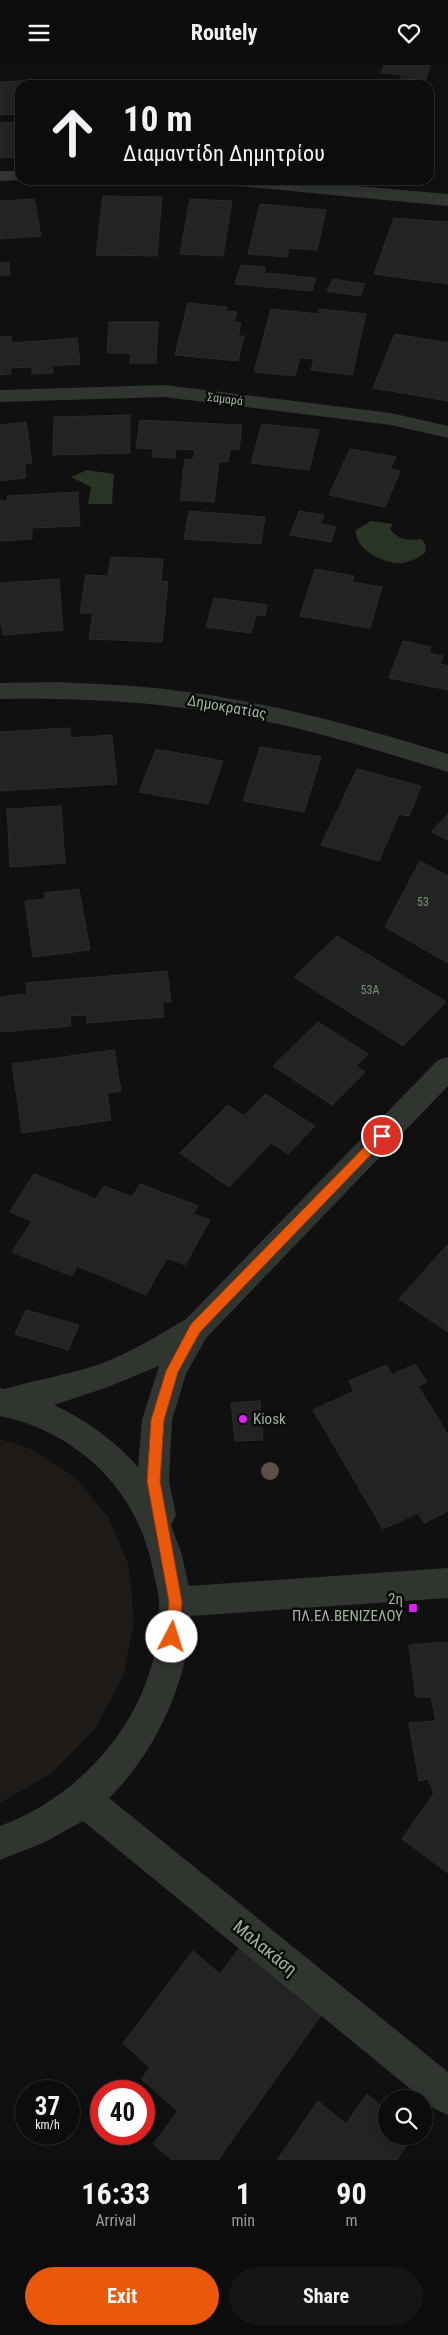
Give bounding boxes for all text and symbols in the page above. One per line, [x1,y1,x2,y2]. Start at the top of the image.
icon: menu [25,19,53,47]
icon: heart [395,19,423,47]
text: Routely [191,20,257,45]
text: 10 m [123,99,192,140]
icon: ahead [40,100,105,165]
text: Διαμαντίδη Δημητρίου [123,141,325,166]
street label: Σαμαρά [206,390,244,408]
street label: Δημοκρατίας [186,691,268,723]
house number: 53 [417,895,429,909]
house number: 53A [361,983,379,997]
pin [361,1115,403,1157]
icon: arrive [368,1122,396,1150]
place label: Kiosk [253,1410,286,1428]
marker: Kiosk [237,1413,249,1425]
place label: 2η ΠΛ.ΕΛ.ΒΕΝΙΖΕΛΟΥ [292,1590,403,1625]
marker: 2η ΠΛ.ΕΛ.ΒΕΝΙΖΕΛΟΥ [407,1602,419,1614]
position arrow [145,1610,197,1662]
street label: Μαλακάση [229,1916,301,1980]
speed limit sign: 40 [90,2080,155,2145]
map controls [378,2090,433,2145]
button: search [378,2090,433,2145]
text: 37 [35,2092,60,2121]
text: km/h [35,2118,60,2132]
text: 16:33 [81,2176,150,2211]
text: 1 [236,2176,251,2211]
text: 90 [336,2176,367,2211]
text: Arrival [95,2211,136,2230]
text: min [232,2211,255,2230]
text: m [345,2211,358,2230]
button: Exit [25,2267,219,2325]
button: Share [229,2267,423,2325]

